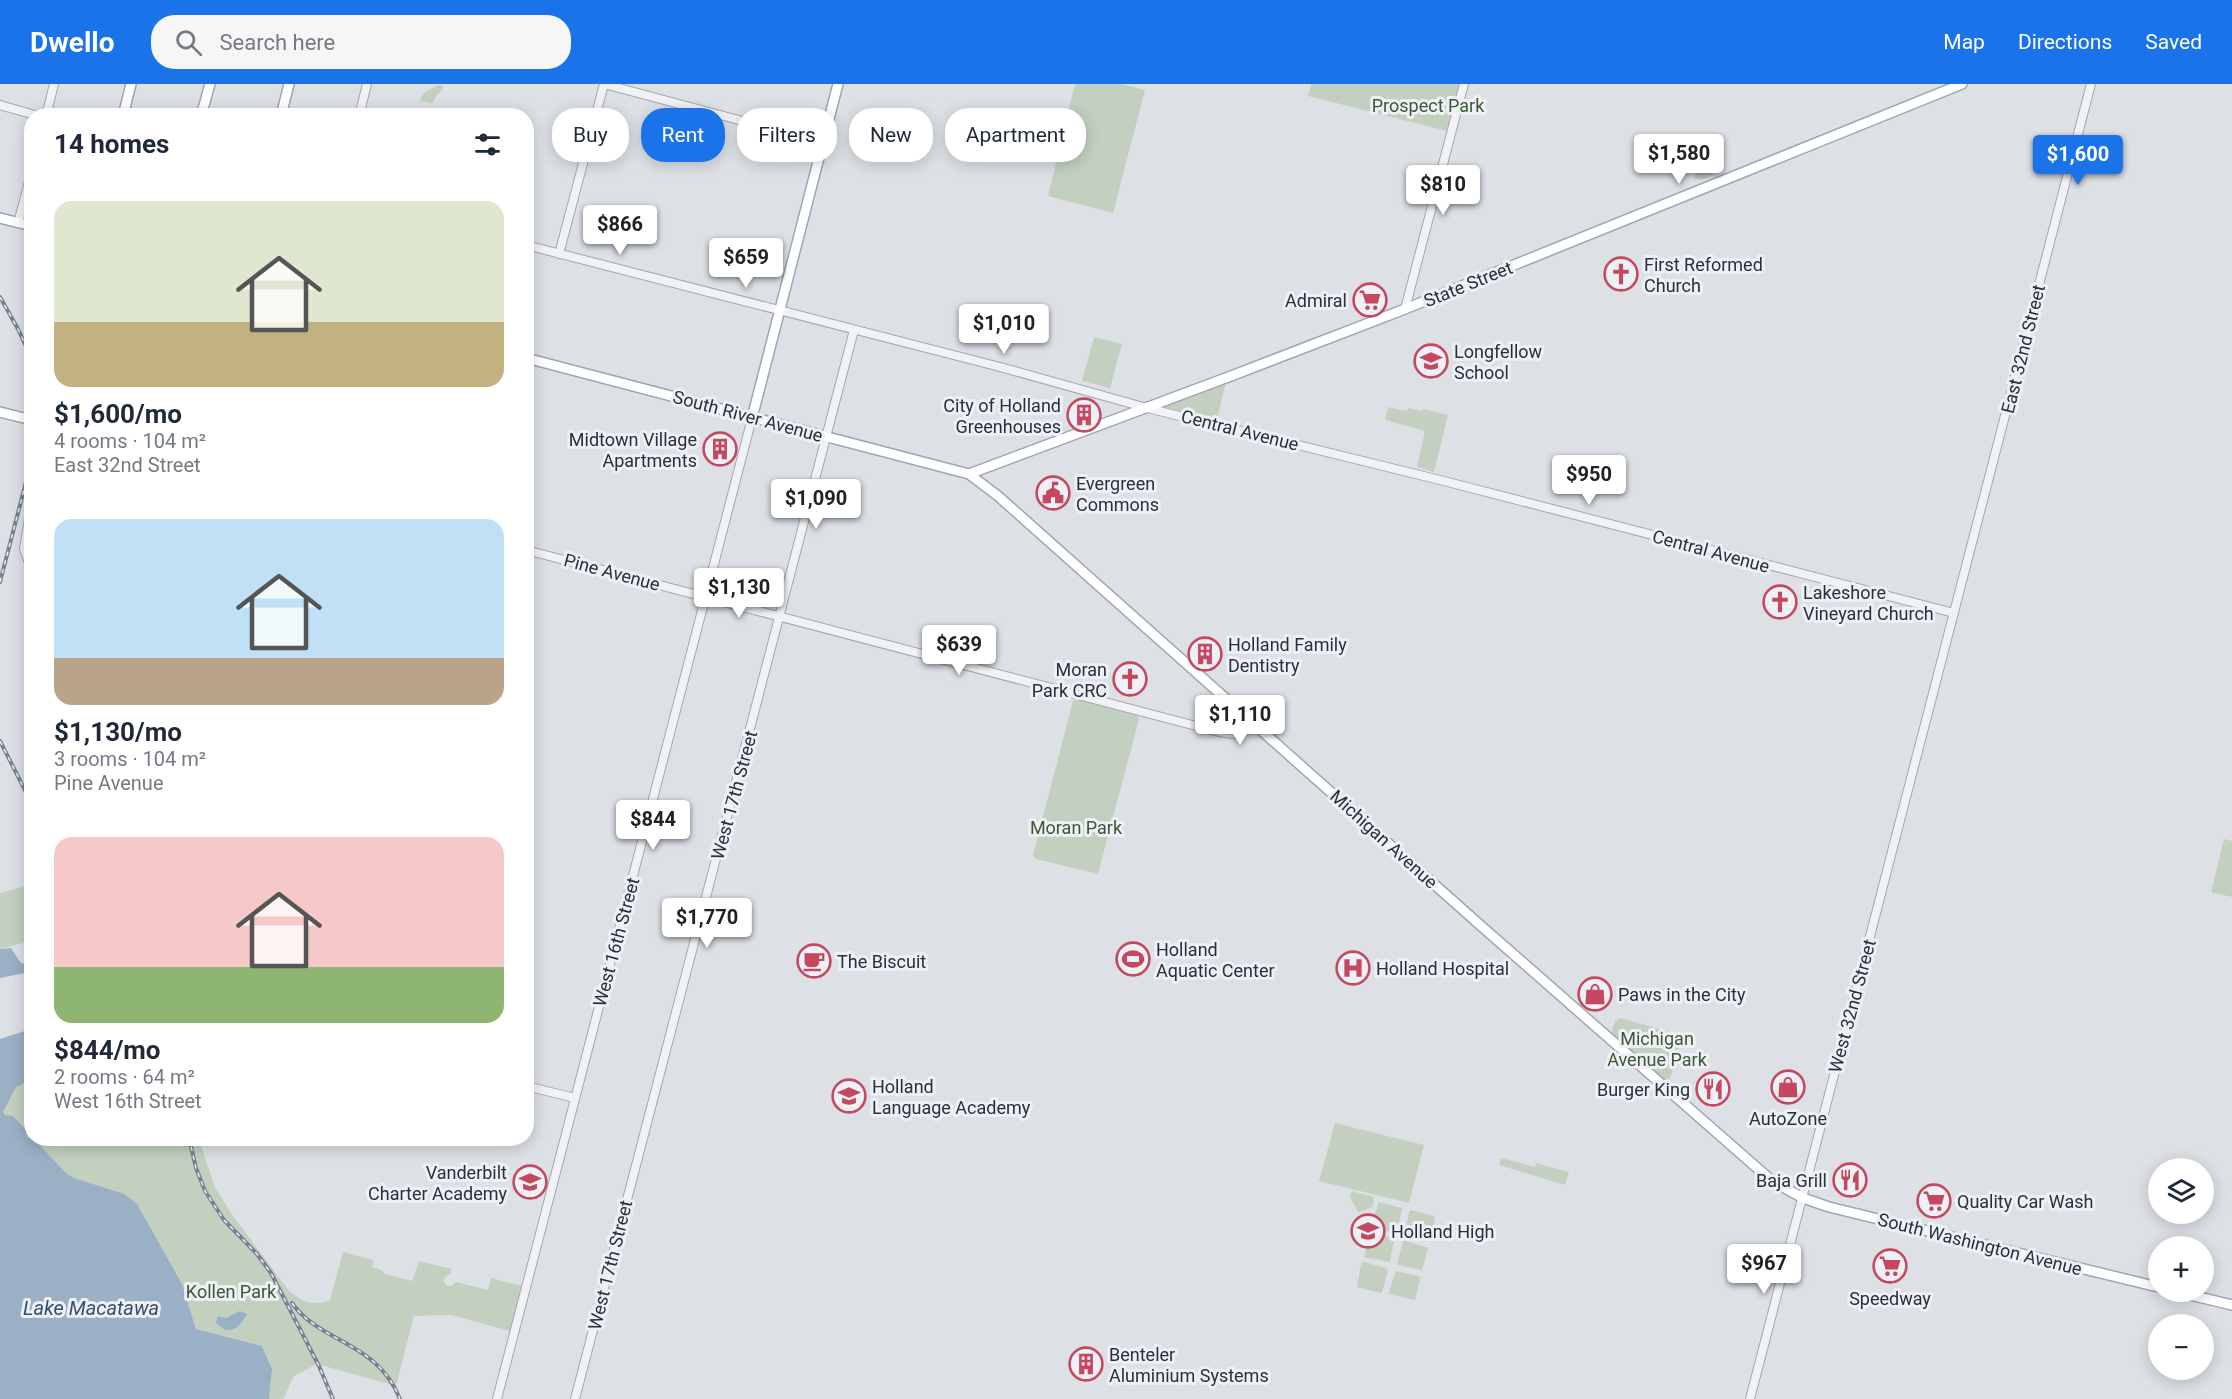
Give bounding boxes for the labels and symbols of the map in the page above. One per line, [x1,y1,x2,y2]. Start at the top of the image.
park label: Prospect Park [1372,95,1485,116]
pin: $1,580 [1630,134,1728,185]
pin: $1,600 [2029,135,2127,186]
pin: $810 [1407,165,1479,216]
pin: $866 [584,205,656,256]
pin: $659 [710,238,782,289]
place label: First Reformed Church [1644,254,1763,296]
church icon: First Reformed Church [1603,256,1639,292]
street label: State Street [1421,257,1515,311]
supermarket icon: Admiral [1352,282,1388,318]
street label: East 32nd Street [1997,282,2049,416]
place label: Admiral [1285,290,1347,311]
pin: $1,010 [955,304,1053,355]
place label: Longfellow School [1454,341,1543,383]
school or university icon: Longfellow School [1413,343,1449,379]
street label: South River Avenue [671,386,825,446]
place label: City of Holland Greenhouses [943,395,1061,437]
building icon: City of Holland Greenhouses [1066,397,1102,433]
street label: Central Avenue [1179,405,1301,455]
place label: Midtown Village Apartments [569,429,697,471]
building icon: Midtown Village Apartments [702,431,738,467]
pin: $950 [1553,455,1625,506]
place label: Evergreen Commons [1076,473,1159,515]
public building icon: Evergreen Commons [1035,475,1071,511]
pin: $1,090 [767,479,865,530]
street label: Central Avenue [1650,525,1772,577]
street label: Pine Avenue [562,549,662,595]
pin: $1,130 [690,568,788,619]
place label: Lakeshore Vineyard Church [1803,582,1934,624]
church icon: Lakeshore Vineyard Church [1762,584,1798,620]
pin: $639 [923,625,995,676]
place label: Holland Family Dentistry [1228,634,1347,676]
building icon: Holland Family Dentistry [1187,636,1223,672]
place label: Moran Park CRC [1032,659,1107,701]
church icon: Moran Park CRC [1112,661,1148,697]
pin: $1,110 [1191,695,1289,746]
street label: West 17th Street [707,728,761,862]
street label: Michigan Avenue [1326,785,1442,893]
pin: $844 [617,800,689,851]
park label: Moran Park [1030,817,1123,838]
street label: West 16th Street [589,875,643,1009]
pin: $1,770 [658,898,756,949]
street label: West 32nd Street [1824,937,1880,1075]
place label: Holland Aquatic Center [1156,939,1275,981]
sports icon: Holland Aquatic Center [1115,941,1151,977]
cafe icon: The Biscuit [796,943,832,979]
hospital icon: Holland Hospital [1335,950,1371,986]
place label: The Biscuit [837,951,926,972]
place label: Holland Hospital [1376,958,1509,979]
shop icon: Paws in the City [1577,976,1613,1012]
place label: Paws in the City [1618,984,1746,1005]
park label: Michigan Avenue Park [1607,1028,1708,1070]
shop icon: AutoZone [1770,1069,1806,1105]
restaurant icon: Burger King [1695,1071,1731,1107]
place label: Holland Language Academy [872,1076,1031,1118]
school or university icon: Holland Language Academy [831,1078,867,1114]
place label: Burger King [1597,1079,1690,1100]
place label: AutoZone [1749,1108,1827,1129]
place label: Vanderbilt Charter Academy [368,1162,507,1204]
restaurant icon: Baja Grill [1832,1162,1868,1198]
school or university icon: Vanderbilt Charter Academy [512,1164,548,1200]
place label: Baja Grill [1756,1170,1827,1191]
supermarket icon: Quality Car Wash [1916,1183,1952,1219]
place label: Quality Car Wash [1957,1191,2093,1212]
street label: West 17th Street [584,1198,636,1332]
street label: South Washington Avenue [1876,1208,2084,1280]
school or university icon: Holland High [1350,1213,1386,1249]
place label: Holland High [1391,1221,1494,1242]
pin: $967 [1728,1244,1800,1295]
supermarket icon: Speedway [1872,1248,1908,1284]
park label: Kollen Park [186,1281,277,1302]
place label: Speedway [1849,1288,1931,1309]
water label: Lake Macatawa [23,1296,159,1320]
place label: Benteler Aluminium Systems [1109,1344,1269,1386]
building icon: Benteler Aluminium Systems [1068,1346,1104,1382]

